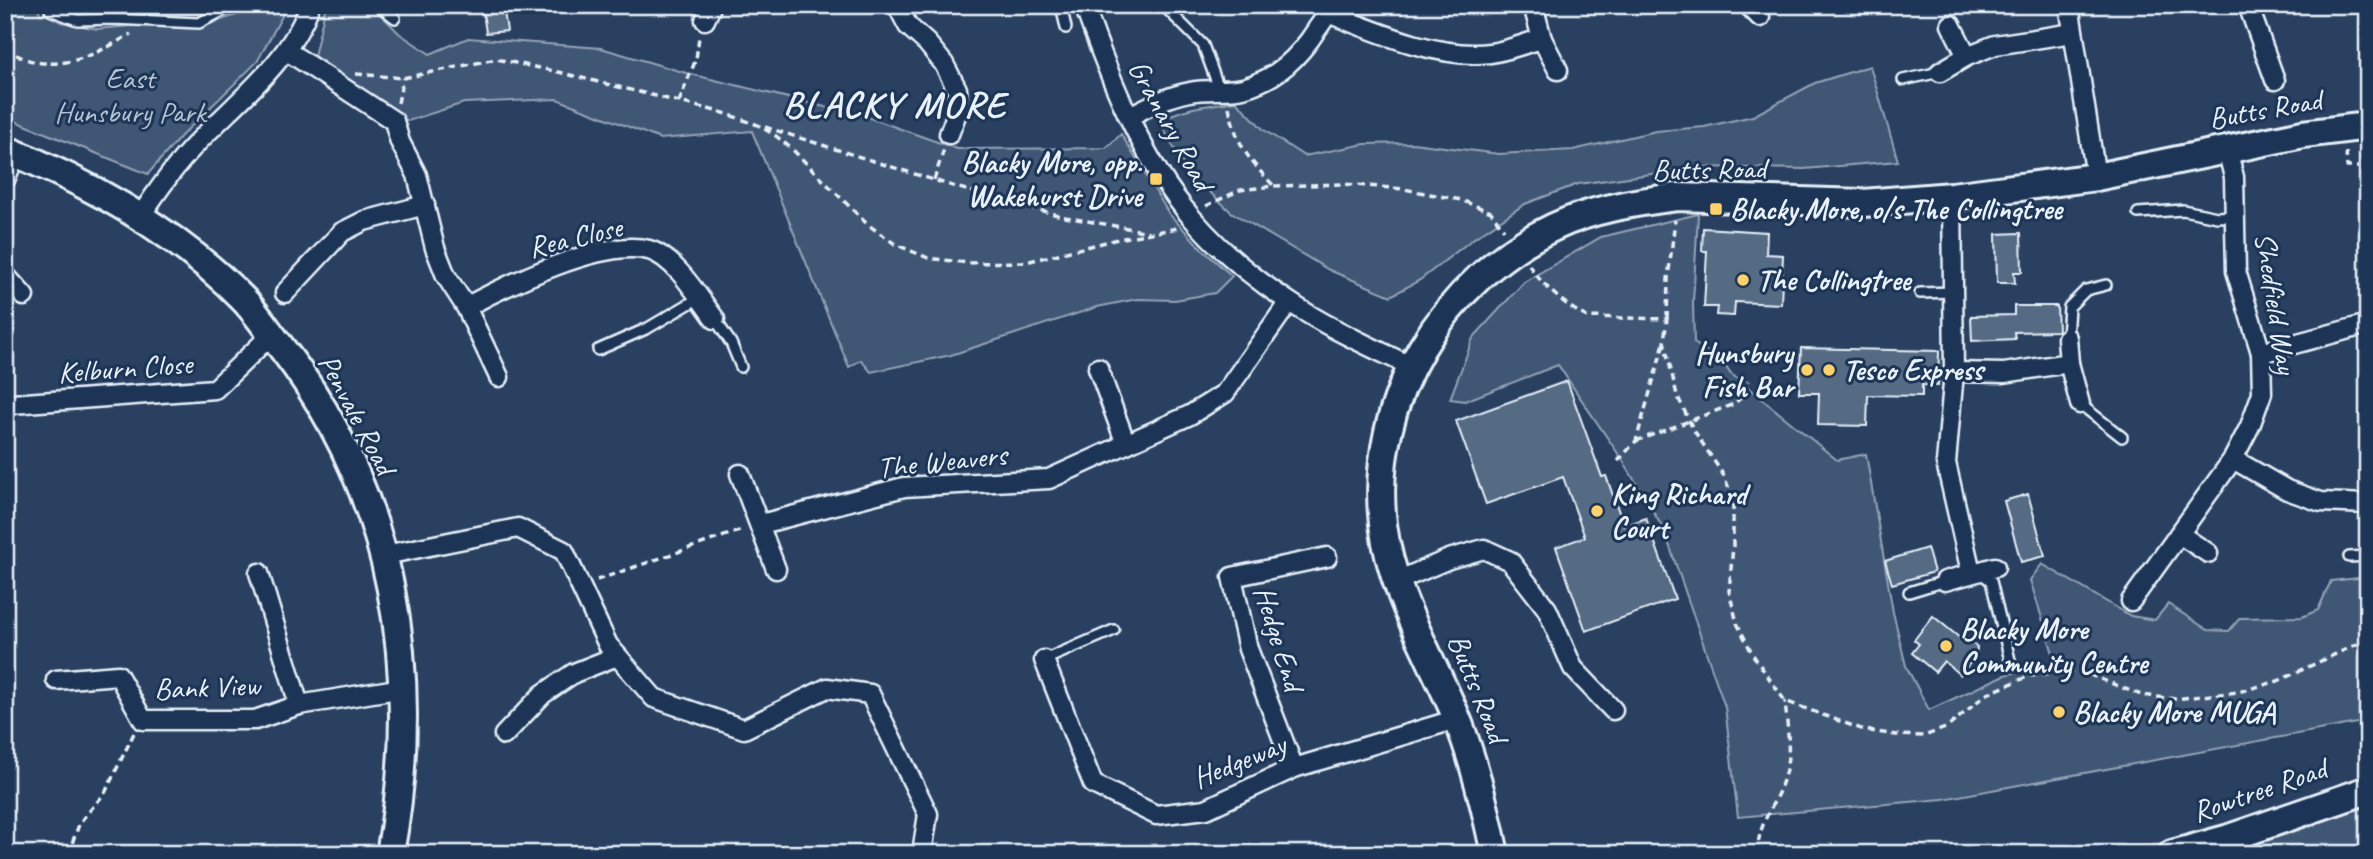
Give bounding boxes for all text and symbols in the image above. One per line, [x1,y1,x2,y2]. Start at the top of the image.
street label: Granary Road [1120,53,1224,201]
park label: East Hunsbury Park [55,59,208,131]
street label: Butts Road [2206,80,2328,138]
district label: BLACKY MORE [783,81,1010,128]
place label: Blacky More, opp. Wakehurst Drive [962,143,1144,215]
street label: Butts Road [1652,149,1770,189]
marker: Blacky More, opp. Wakehurst Drive [1148,171,1164,187]
place label: Blacky More, o/s The Collingtree [1730,190,2064,228]
marker: Blacky More, o/s The Collingtree [1708,201,1724,217]
street label: Rea Close [524,207,628,266]
street label: Shedfield Way [2246,230,2306,378]
place label: The Collingtree [1757,261,1912,299]
marker: The Collingtree [1735,272,1751,288]
place label: Hunsbury Fish Bar [1695,334,1796,406]
street label: Kelburn Close [57,344,196,392]
street label: Penvale Road [310,347,406,484]
place label: Tesco Express [1843,351,1986,389]
marker: Hunsbury Fish Bar [1799,362,1815,378]
marker: Tesco Express [1821,362,1837,378]
street label: The Weavers [876,435,1011,487]
place label: King Richard Court [1611,475,1751,547]
marker: King Richard Court [1589,503,1605,519]
street label: Hedge End [1245,581,1314,699]
place label: Blacky More Community Centre [1960,610,2150,683]
street label: Butts Road [1439,628,1518,752]
marker: Blacky More Community Centre [1938,638,1954,654]
street label: Bank View [153,666,263,708]
place label: Blacky More MUGA [2073,693,2277,731]
marker: Blacky More MUGA [2051,704,2067,720]
street label: Hedgeway [1187,724,1294,797]
street label: Rowtree Road [2187,748,2335,831]

